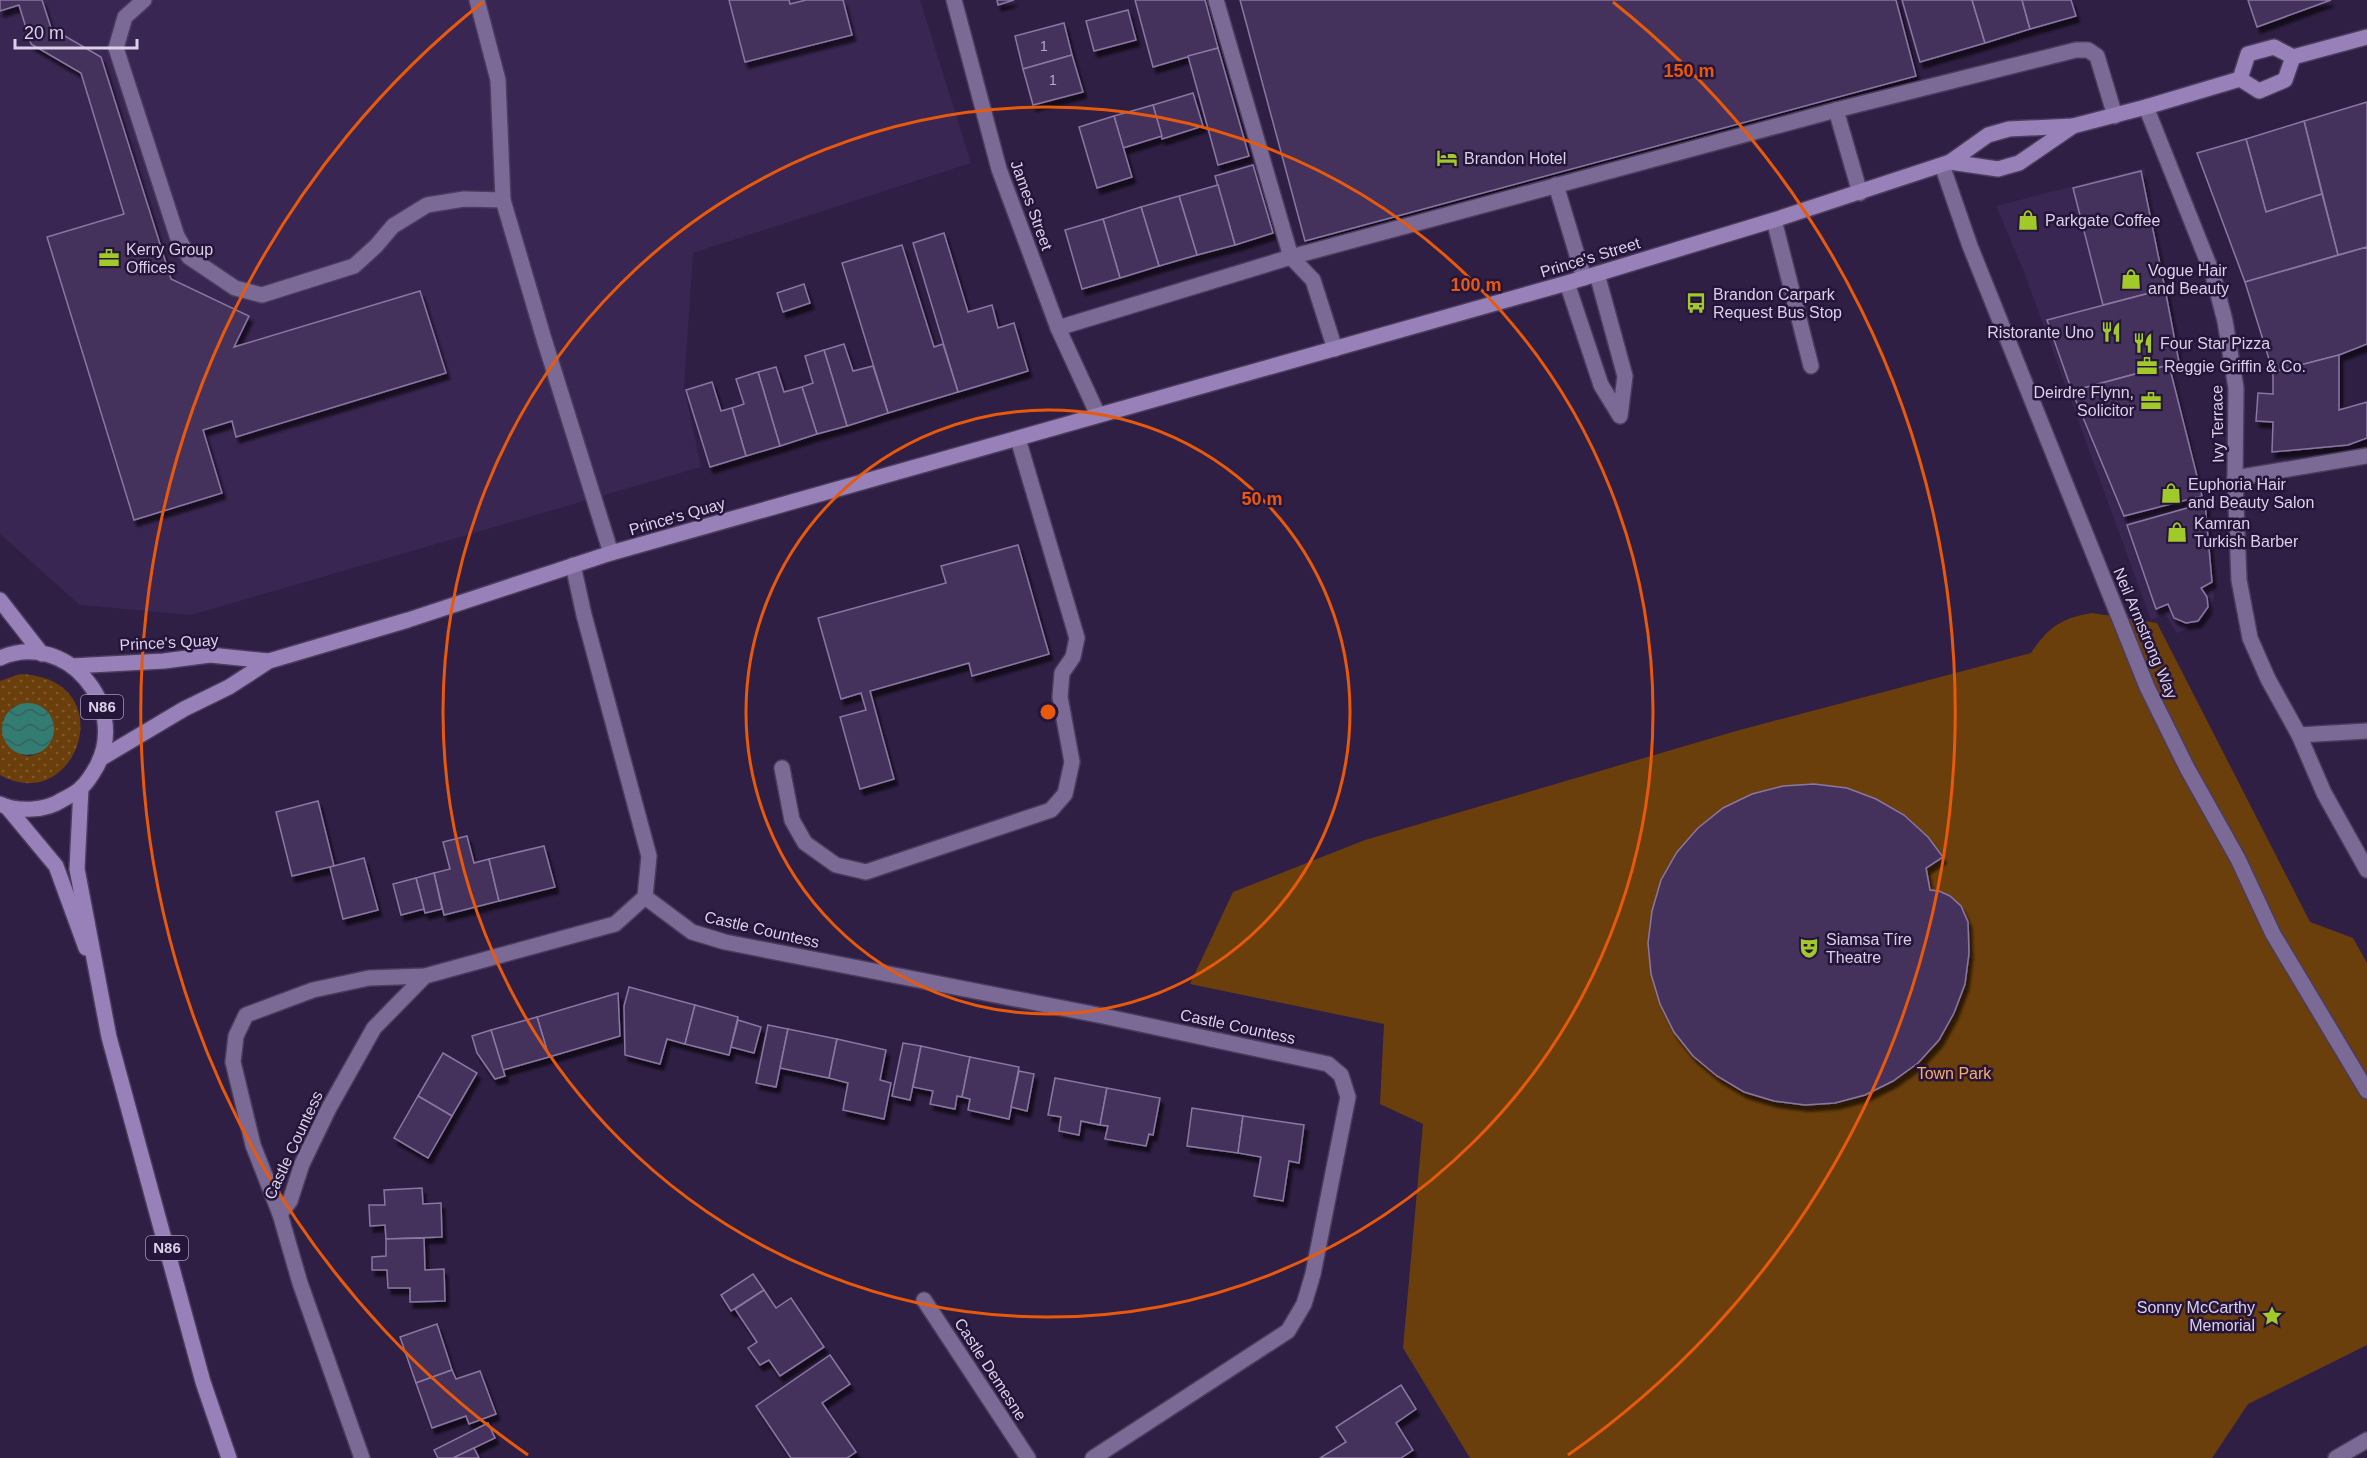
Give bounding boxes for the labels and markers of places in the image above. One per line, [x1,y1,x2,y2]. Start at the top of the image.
hotel icon: Brandon Hotel [1435,146,1459,170]
place label: Brandon Hotel [1464,150,1566,167]
shop icon: Parkgate Coffee [2016,208,2040,232]
place label: Parkgate Coffee [2045,212,2160,229]
place label: Kerry Group Offices [126,241,213,276]
office icon: Kerry Group Offices [97,246,121,270]
place label: Vogue Hair and Beauty [2148,262,2229,297]
shop icon: Vogue Hair and Beauty [2119,267,2143,291]
place label: Brandon Carpark Request Bus Stop [1713,286,1842,321]
bus stop icon: Brandon Carpark Request Bus Stop [1684,291,1708,315]
restaurant icon: Ristorante Uno [2099,320,2123,344]
place label: Ristorante Uno [1987,324,2094,341]
restaurant icon: Four Star Pizza [2131,331,2155,355]
place label: Four Star Pizza [2160,335,2270,352]
office icon: Reggie Griffin & Co. [2135,354,2159,378]
place label: Reggie Griffin & Co. [2164,358,2306,375]
place label: Deirdre Flynn, Solicitor [2034,384,2135,419]
office icon: Deirdre Flynn, Solicitor [2139,389,2163,413]
place label: Euphoria Hair and Beauty Salon [2188,476,2314,511]
shop icon: Euphoria Hair and Beauty Salon [2159,481,2183,505]
place label: Kamran Turkish Barber [2194,515,2299,550]
shop icon: Kamran Turkish Barber [2165,520,2189,544]
centre of rings [1038,702,1058,722]
place label: Siamsa Tíre Theatre [1826,931,1912,966]
theatre icon: Siamsa Tíre Theatre [1797,936,1821,960]
place label: Sonny McCarthy Memorial [2137,1299,2255,1334]
place icon: Sonny McCarthy Memorial [2260,1304,2284,1328]

